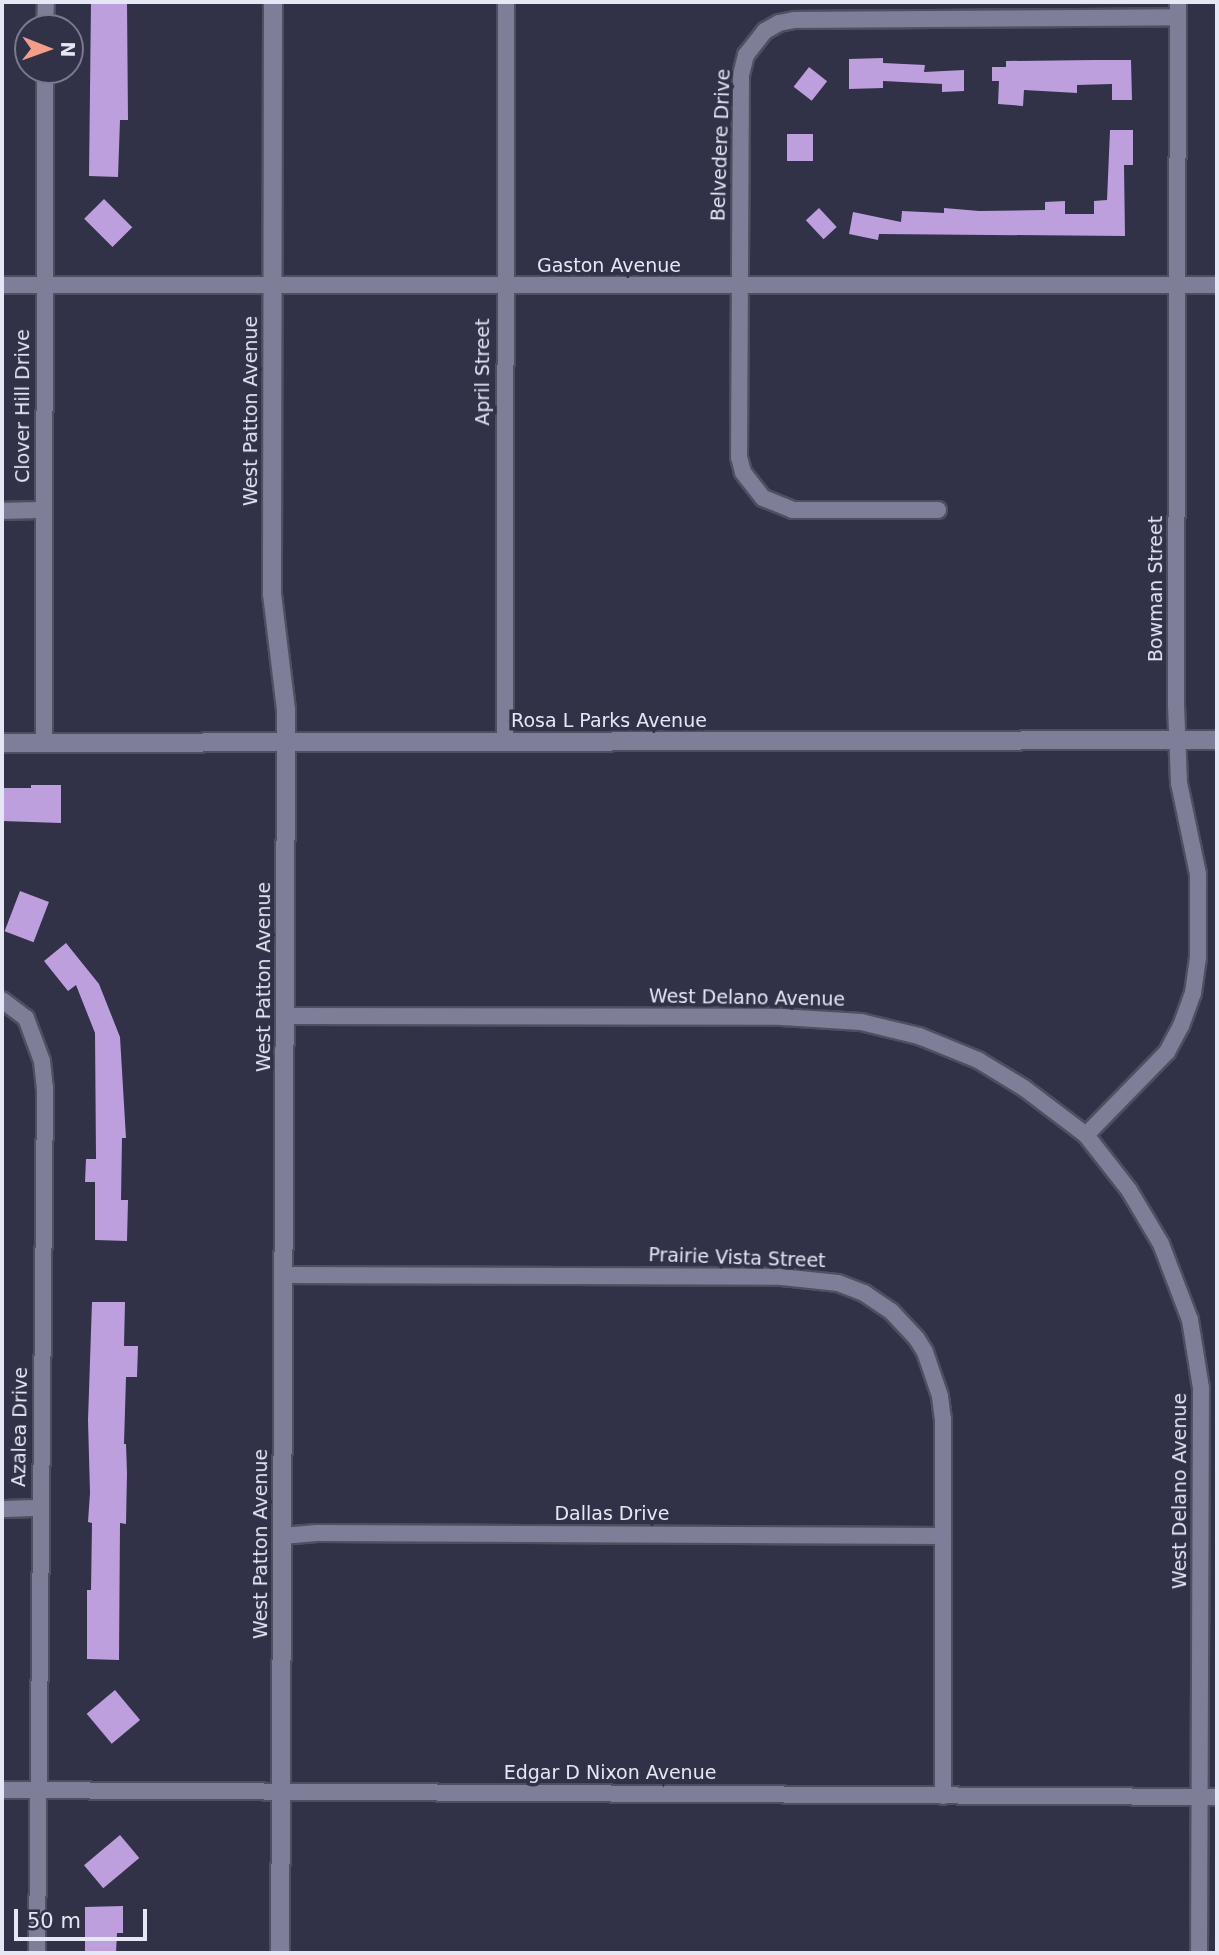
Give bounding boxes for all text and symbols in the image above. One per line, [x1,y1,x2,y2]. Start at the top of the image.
north arrow [14,14,84,84]
text: N [57,41,79,57]
street label: Belvedere Drive [707,68,735,222]
street label: Gaston Avenue [537,255,681,277]
street label: West Patton Avenue [240,316,262,506]
street label: April Street [472,318,494,426]
street label: Clover Hill Drive [12,329,34,483]
street label: Bowman Street [1145,516,1167,662]
street label: Rosa L Parks Avenue [511,710,707,732]
street label: West Patton Avenue [253,882,275,1072]
street label: West Delano Avenue [649,985,845,1011]
street label: Prairie Vista Street [648,1244,826,1272]
street label: Azalea Drive [8,1367,32,1487]
street label: West Delano Avenue [1169,1393,1191,1589]
street label: West Patton Avenue [250,1449,272,1639]
street label: Dallas Drive [554,1503,670,1525]
street label: Edgar D Nixon Avenue [504,1762,716,1784]
scale bar [18,1896,150,1940]
text: 50 m [27,1909,81,1933]

